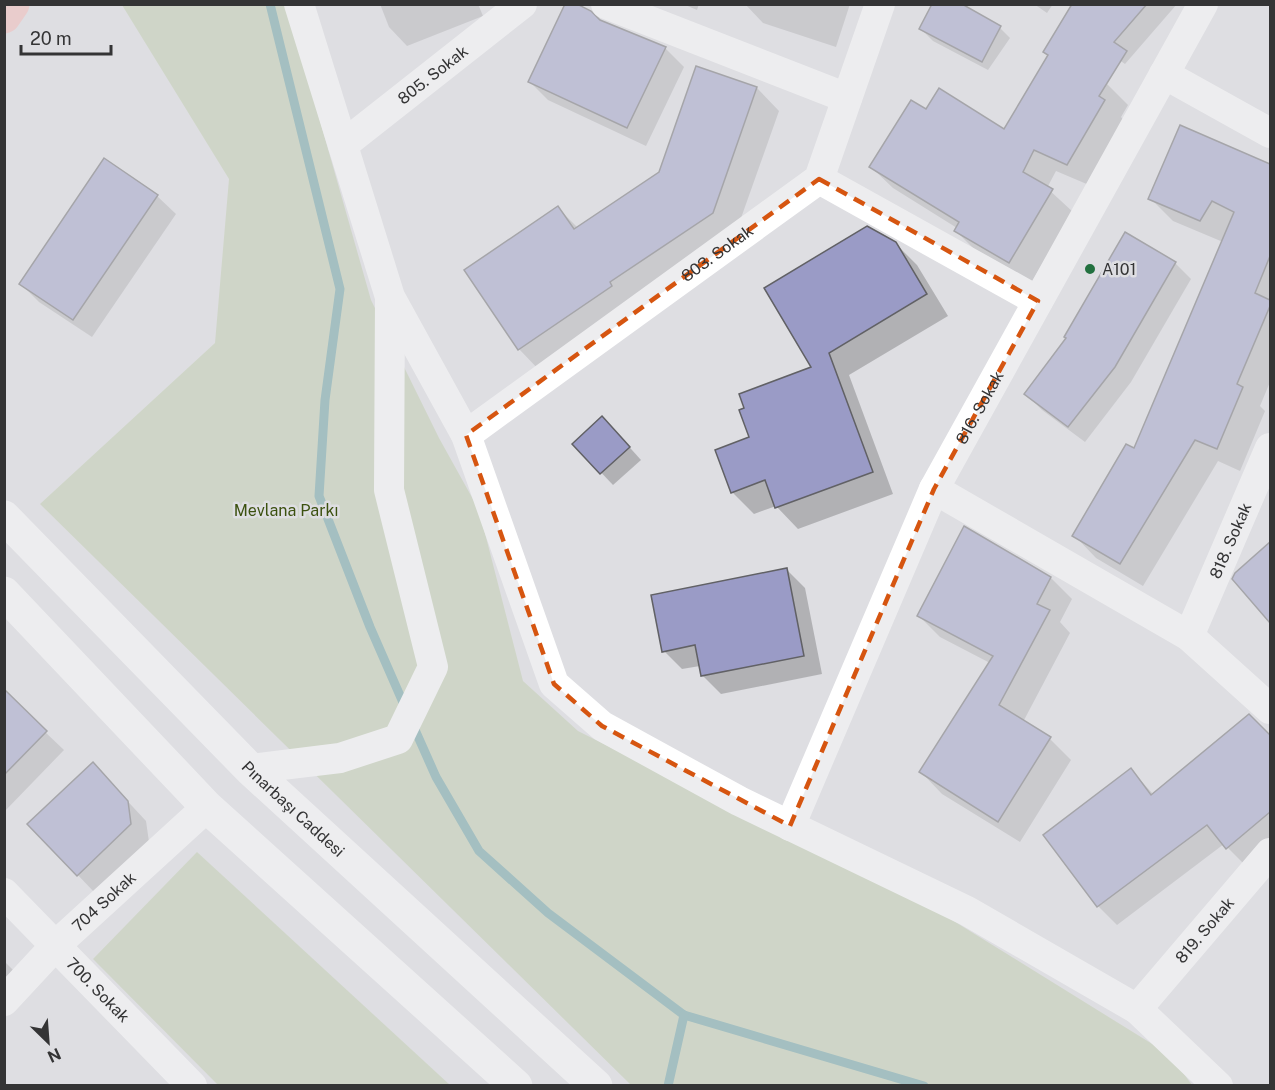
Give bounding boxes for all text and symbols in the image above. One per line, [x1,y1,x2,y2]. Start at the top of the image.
scale bar [21,18,111,56]
text: 20 m [30,28,72,49]
street label: 805. Sokak [394,41,471,108]
street label: 803. Sokak [677,221,756,285]
place label: A101 [1102,260,1136,279]
marker: A101 [1083,262,1097,276]
street label: 816. Sokak [951,367,1007,447]
street label: 818. Sokak [1205,499,1255,581]
park label: Mevlana Parkı [234,501,338,520]
street label: Pınarbaşı Caddesi [238,757,349,861]
street label: 704 Sokak [68,868,139,935]
street label: 819. Sokak [1171,893,1238,967]
street label: 700. Sokak [63,953,134,1026]
north arrow [18,1012,78,1072]
text: N [44,1044,64,1066]

